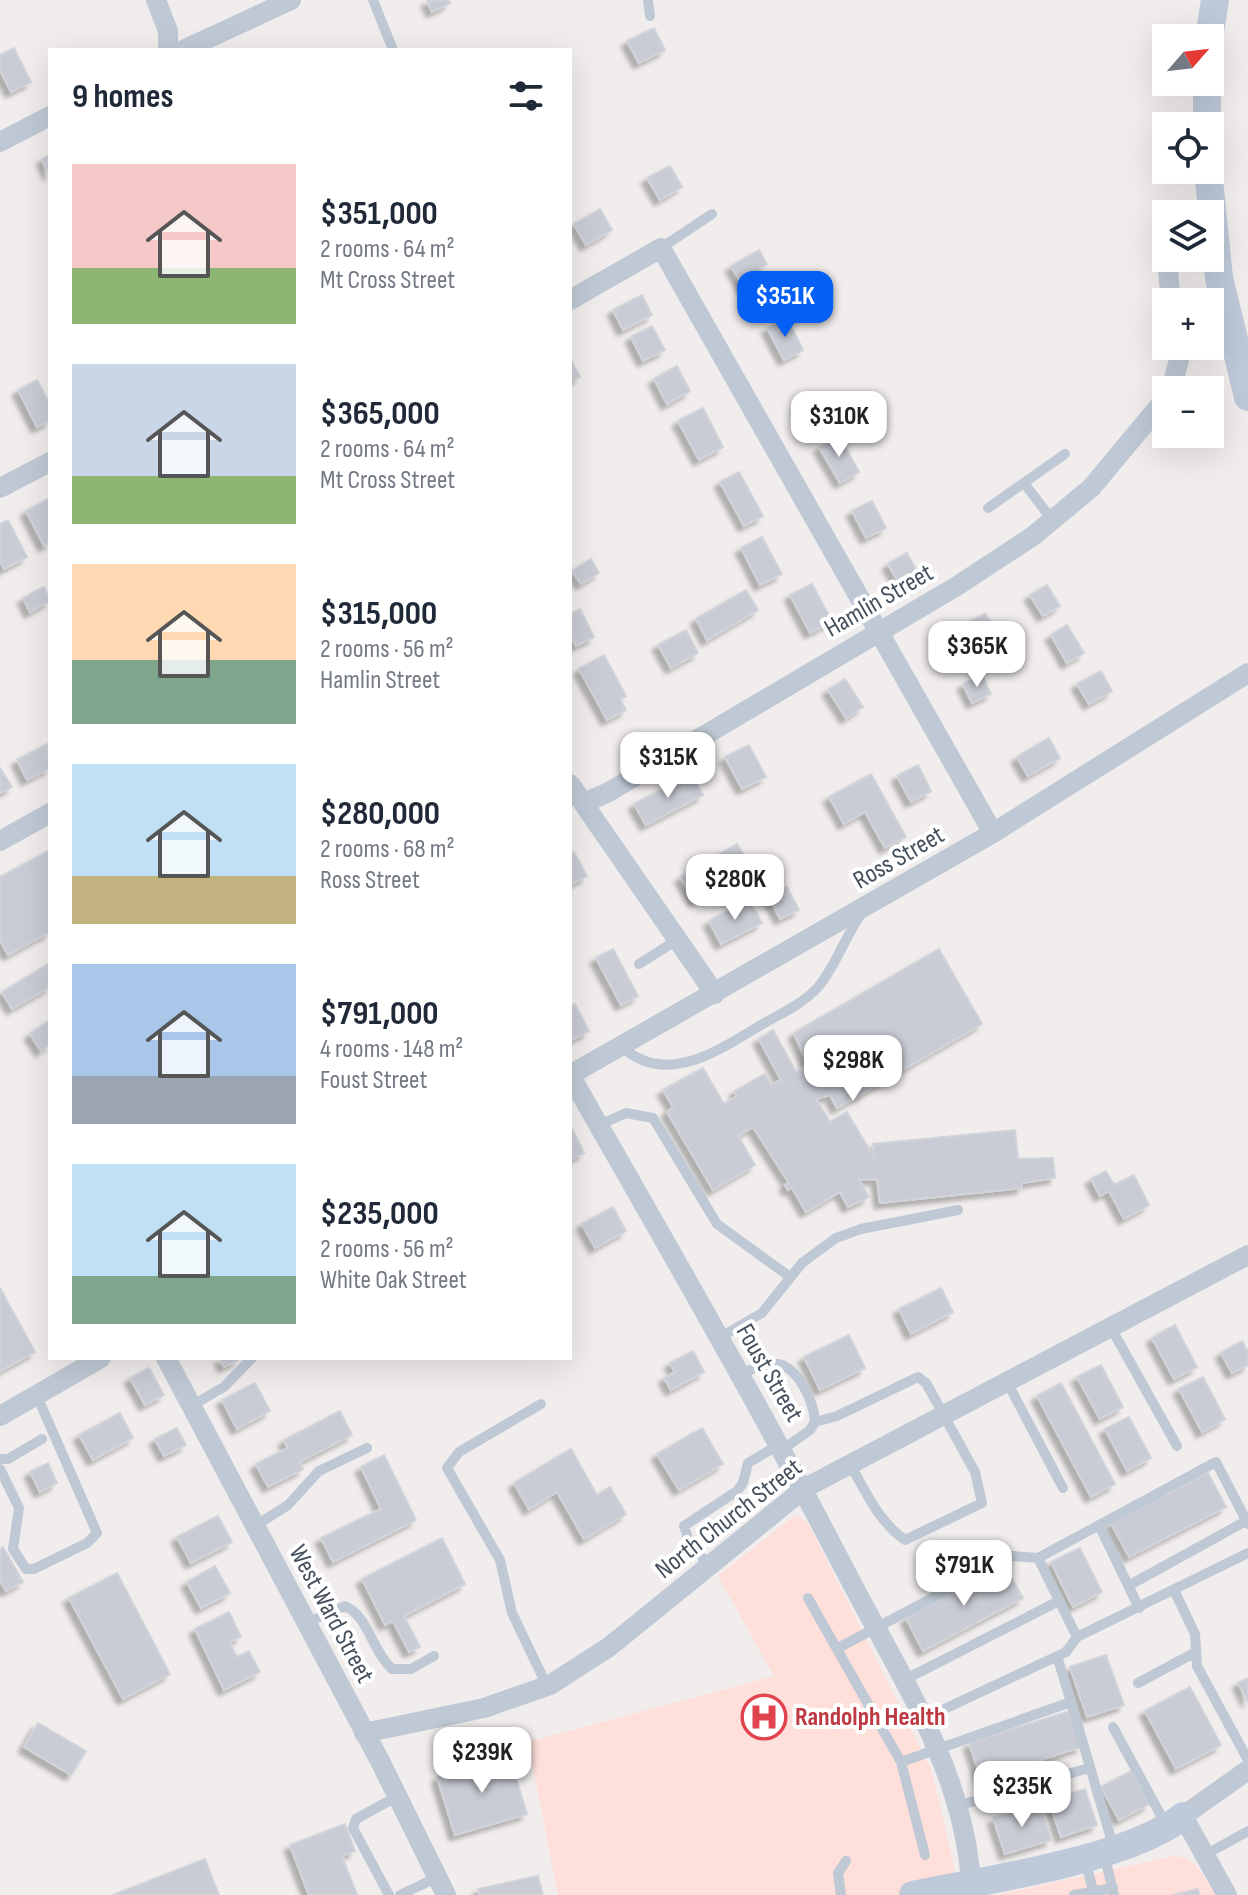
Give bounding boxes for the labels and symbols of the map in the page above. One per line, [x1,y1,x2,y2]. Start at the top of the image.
north arrow [1152,24,1224,96]
pin: $351K [729,271,841,339]
pin: $310K [783,391,895,459]
street label: Hamlin Street [819,557,939,644]
pin: $365K [921,621,1033,689]
pin: $315K [612,732,724,800]
street label: Ross Street [848,820,950,896]
pin: $280K [679,854,791,922]
pin: $298K [797,1035,909,1103]
street label: Foust Street [729,1319,809,1427]
street label: North Church Street [650,1452,808,1586]
street label: West Ward Street [282,1540,380,1688]
pin: $791K [908,1540,1020,1608]
hospital icon: Randolph Health [740,1693,788,1741]
place label: Randolph Health [795,1702,946,1733]
pin: $239K [426,1727,538,1795]
pin: $235K [966,1761,1078,1829]

